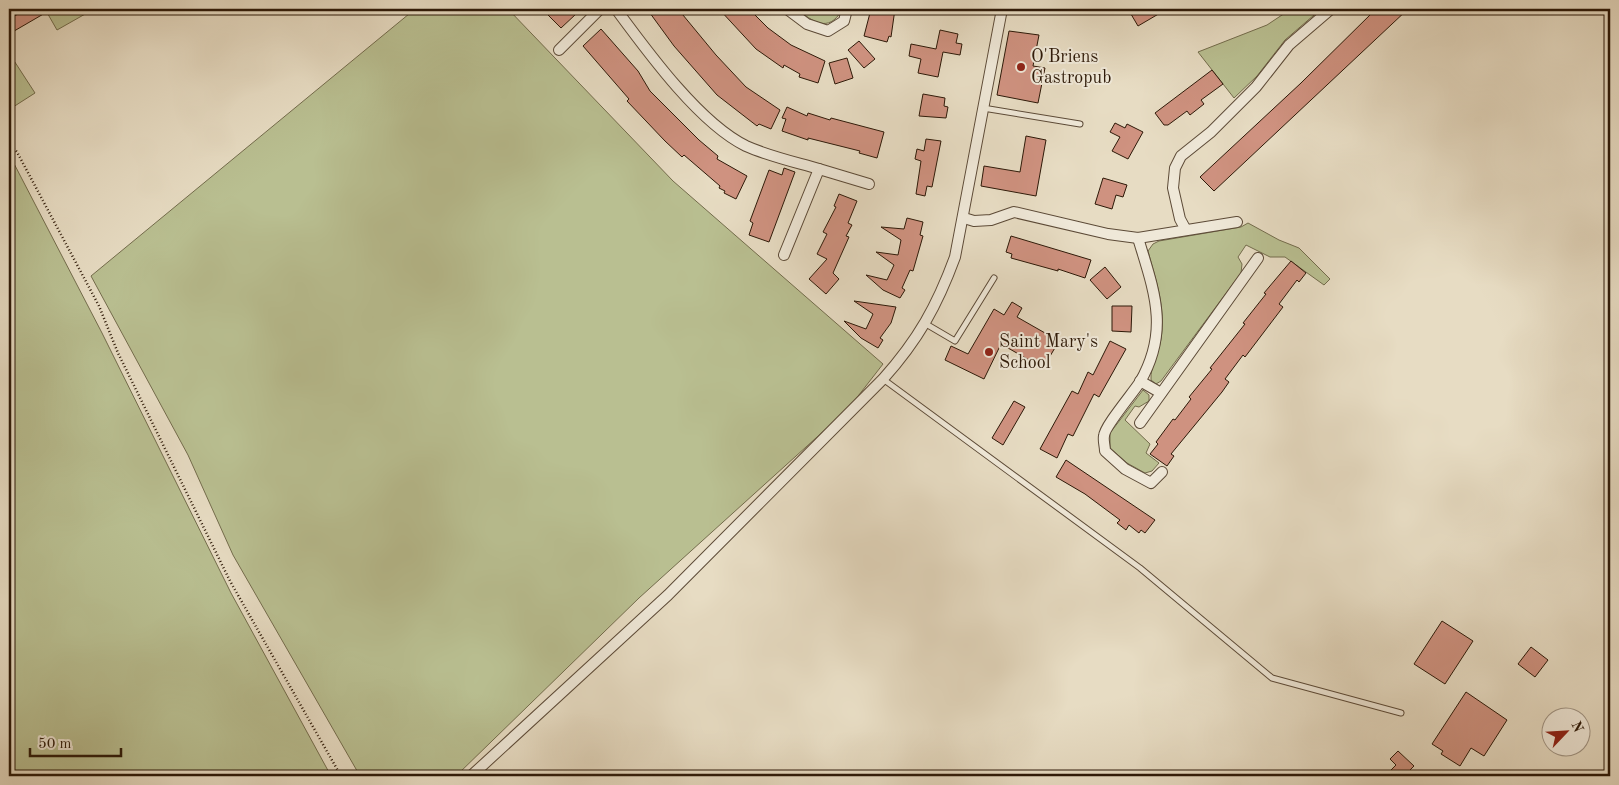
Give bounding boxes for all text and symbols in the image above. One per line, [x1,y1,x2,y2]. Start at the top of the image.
place label: O'Briens Gastropub [1031,48,1111,87]
marker: O'Briens Gastropub [1015,61,1027,73]
place label: Saint Mary's School [999,333,1098,372]
marker: Saint Mary's School [983,346,995,358]
north arrow [1542,708,1592,758]
text: N [1568,719,1586,735]
scale bar [30,725,121,757]
text: 50 m [38,737,72,752]

